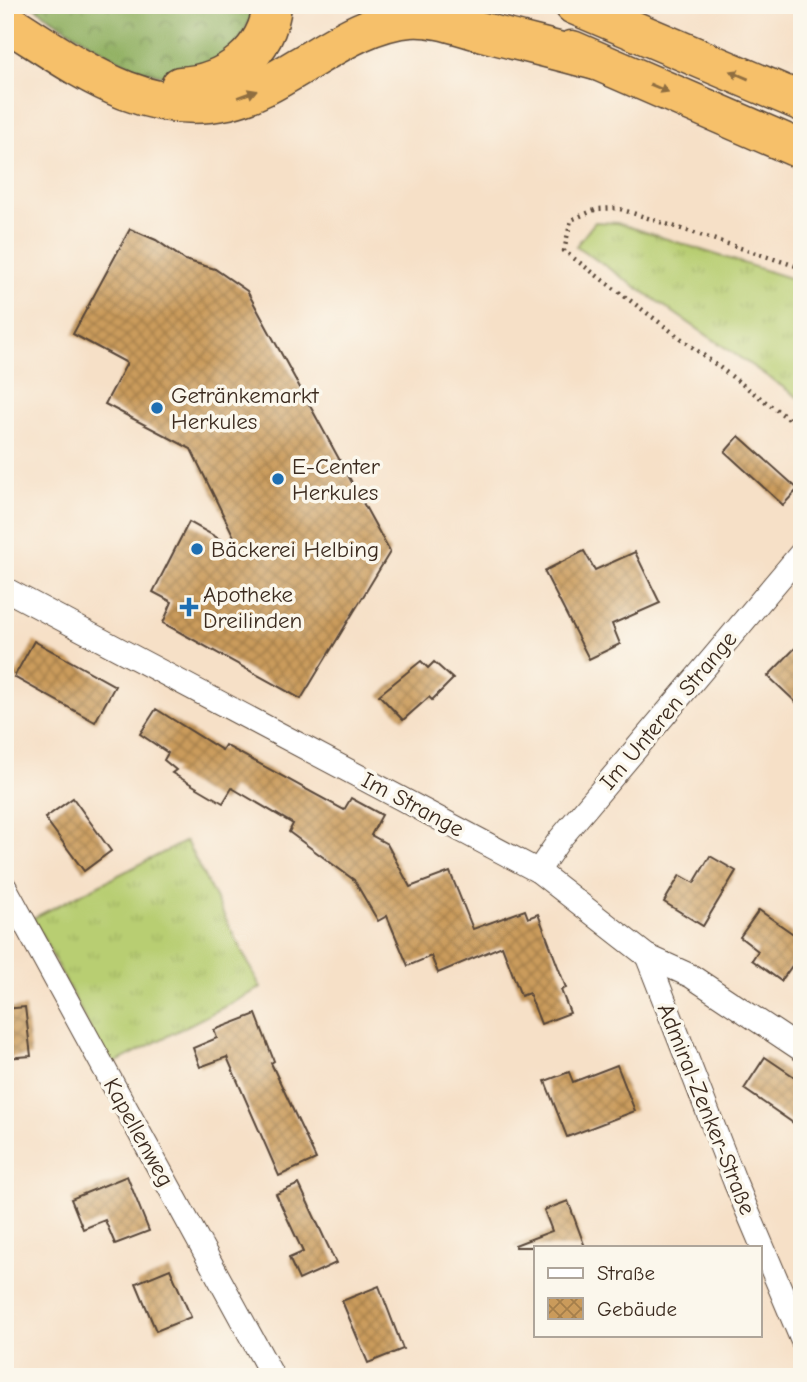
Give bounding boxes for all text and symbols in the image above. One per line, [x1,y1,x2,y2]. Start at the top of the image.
one-way arrow [728,70,749,81]
one-way arrow [649,82,669,94]
one-way arrow [236,88,257,99]
place label: Getränkemarkt Herkules [171,382,320,435]
marker: Getränkemarkt Herkules [149,400,165,416]
place label: E-Center Herkules [292,453,381,506]
marker: E-Center Herkules [270,471,286,487]
place label: Bäckerei Helbing [211,536,379,563]
marker: Bäckerei Helbing [189,541,205,557]
place label: Apotheke Dreilinden [203,581,302,634]
marker: Apotheke Dreilinden [181,599,197,615]
street label: Im Unteren Strange [594,626,743,795]
street label: Im Strange [357,766,469,843]
street label: Admiral-Zenker-Straße [652,1000,761,1219]
street label: Kapellenweg [98,1073,179,1191]
legend [534,1246,762,1336]
text: Straße [597,1261,655,1285]
text: Gebäude [597,1297,677,1321]

